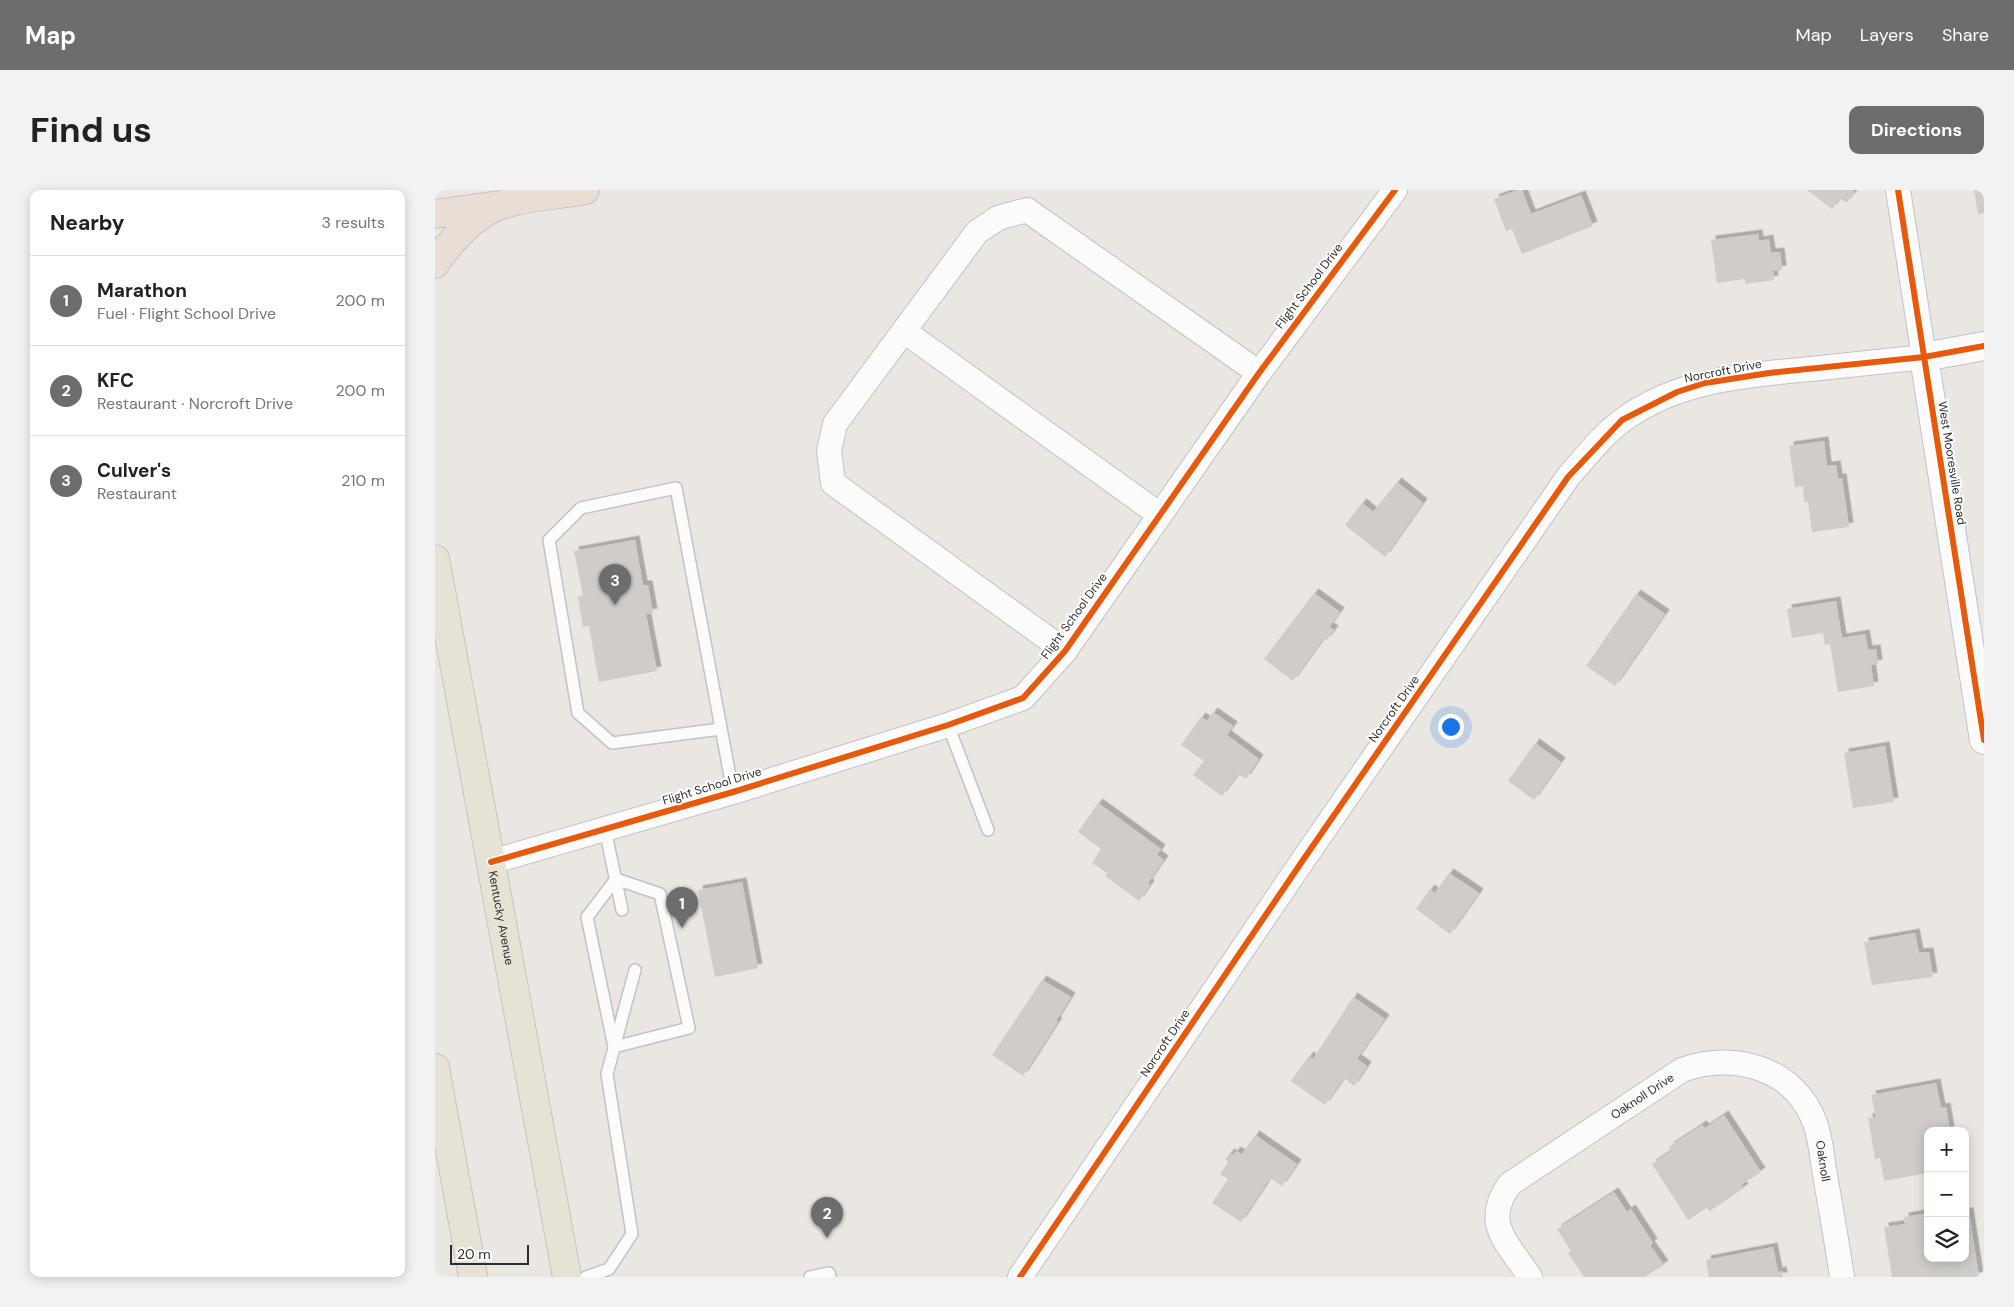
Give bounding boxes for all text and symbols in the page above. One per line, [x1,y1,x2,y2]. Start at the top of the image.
text: Map [25,20,76,51]
text: Map [1796,23,1832,47]
text: Layers [1860,23,1914,47]
text: Share [1942,23,1989,47]
button: Directions [1849,106,1984,154]
text: Find us [30,107,152,153]
text: Nearby [50,209,124,237]
text: 3 results [322,212,385,233]
street label: Flight School Drive [1272,240,1346,332]
text: Marathon [97,278,187,303]
text: 1 [63,290,69,311]
text: 200 m [336,290,385,311]
text: Fuel · Flight School Drive [97,303,276,324]
street label: Norcroft Drive [1683,356,1763,386]
text: KFC [97,368,134,393]
text: 2 [61,380,71,401]
text: 200 m [336,380,385,401]
text: Restaurant · Norcroft Drive [97,393,293,414]
street label: West Mooresville Road [1934,400,1970,526]
text: Culver's [97,458,171,483]
text: 3 [61,470,71,491]
text: 210 m [341,470,385,491]
text: Restaurant [97,483,177,504]
pin: 3 [599,564,631,605]
street label: Flight School Drive [1037,570,1111,662]
street label: Norcroft Drive [1365,672,1423,746]
your location [1438,714,1464,740]
street label: Flight School Drive [661,763,764,809]
street label: Kentucky Avenue [484,870,518,967]
pin: 1 [666,887,698,928]
street label: Norcroft Drive [1136,1006,1194,1080]
street label: Oaknoll Drive [1608,1069,1677,1123]
map controls [1924,1127,1969,1262]
button: + [1924,1127,1969,1172]
street label: Oaknoll [1812,1139,1834,1183]
button: − [1924,1172,1969,1217]
pin: 2 [811,1197,843,1238]
button: layers [1924,1217,1969,1262]
scale bar [450,1242,529,1265]
text: 20 m [457,1245,491,1263]

